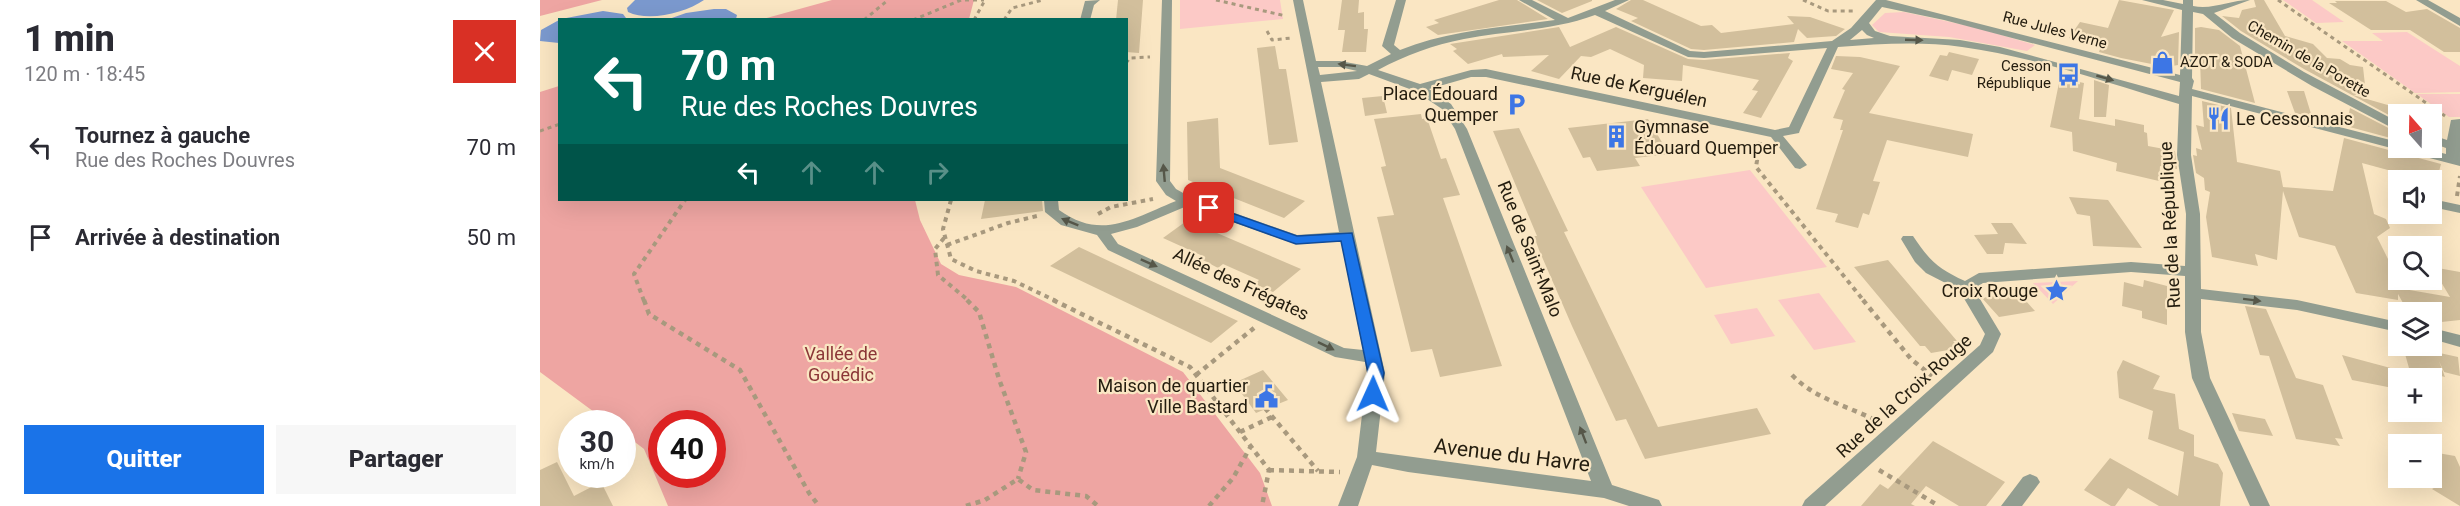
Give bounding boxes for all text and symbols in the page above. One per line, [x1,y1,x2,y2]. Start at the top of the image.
street label: Rue Jules Verne [2001,7,2109,53]
street label: Chemin de la Porette [2244,16,2374,102]
text: 1 min [24,18,115,60]
button: close [453,20,516,83]
one-way arrow [1905,35,1924,44]
text: 70 m [681,41,776,90]
icon: left [582,42,660,120]
shop icon: AZOT & SODA [2149,49,2175,75]
place label: AZOT & SODA [2180,53,2273,71]
place label: Cesson République [1977,57,2051,92]
one-way arrow [1337,60,1356,70]
text: 120 m · 18:45 [24,62,145,86]
street label: Rue de Kerguélen [1569,62,1709,111]
bus stop icon: Cesson République [2056,62,2082,88]
one-way arrow [2096,74,2114,83]
place label: Place Édouard Quemper [1383,83,1498,125]
text: Rue des Roches Douvres [681,91,978,123]
parking icon: Place Édouard Quemper [1503,91,1529,117]
north arrow [2388,104,2442,158]
map controls [2388,104,2442,488]
restaurant icon: Le Cessonnais [2205,106,2231,132]
place label: Le Cessonnais [2236,108,2353,129]
place label: Gymnase Édouard Quemper [1634,116,1778,158]
text: Tournez à gauche [75,123,250,148]
building icon: Gymnase Édouard Quemper [1603,124,1629,150]
icon: left [24,131,57,164]
text: 70 m [467,135,516,160]
street label: Rue de la République [2155,141,2184,309]
text: Rue des Roches Douvres [75,148,295,172]
icon: left [732,156,765,189]
icon: ahead [795,156,828,189]
icon: ahead [858,156,891,189]
icon: right [921,156,954,189]
one-way arrow [1160,163,1169,182]
button: sound [2388,170,2442,224]
street label: Rue de Saint-Malo [1494,178,1567,320]
pin [1183,182,1234,233]
icon: arrive [1192,191,1225,224]
one-way arrow [1060,217,1078,227]
icon: arrive [24,221,57,254]
text: Arrivée à destination [75,225,280,250]
text: 50 m [467,225,516,250]
button: search [2388,236,2442,290]
street label: Allée des Frégates [1170,243,1312,324]
one-way arrow [1505,245,1515,263]
one-way arrow [1141,259,1158,268]
place icon: Croix Rouge [2043,278,2069,304]
place label: Croix Rouge [1941,280,2038,301]
one-way arrow [2243,295,2262,304]
button: layers [2388,302,2442,356]
street label: Rue de la Croix Rouge [1832,329,1976,462]
one-way arrow [1318,341,1335,350]
park label: Vallée de Gouédic [805,343,877,385]
position arrow [1341,362,1405,426]
button: + [2388,368,2442,422]
place label: Maison de quartier Ville Bastard [1098,375,1248,417]
public building icon: Maison de quartier Ville Bastard [1253,383,1279,409]
speed limit sign: 40 [648,410,726,488]
text: 30 [580,424,614,459]
button: Quitter [24,425,264,494]
button: Partager [276,425,516,494]
one-way arrow [1577,426,1587,444]
street label: Avenue du Havre [1433,434,1591,476]
button: − [2388,434,2442,488]
text: km/h [579,455,615,473]

